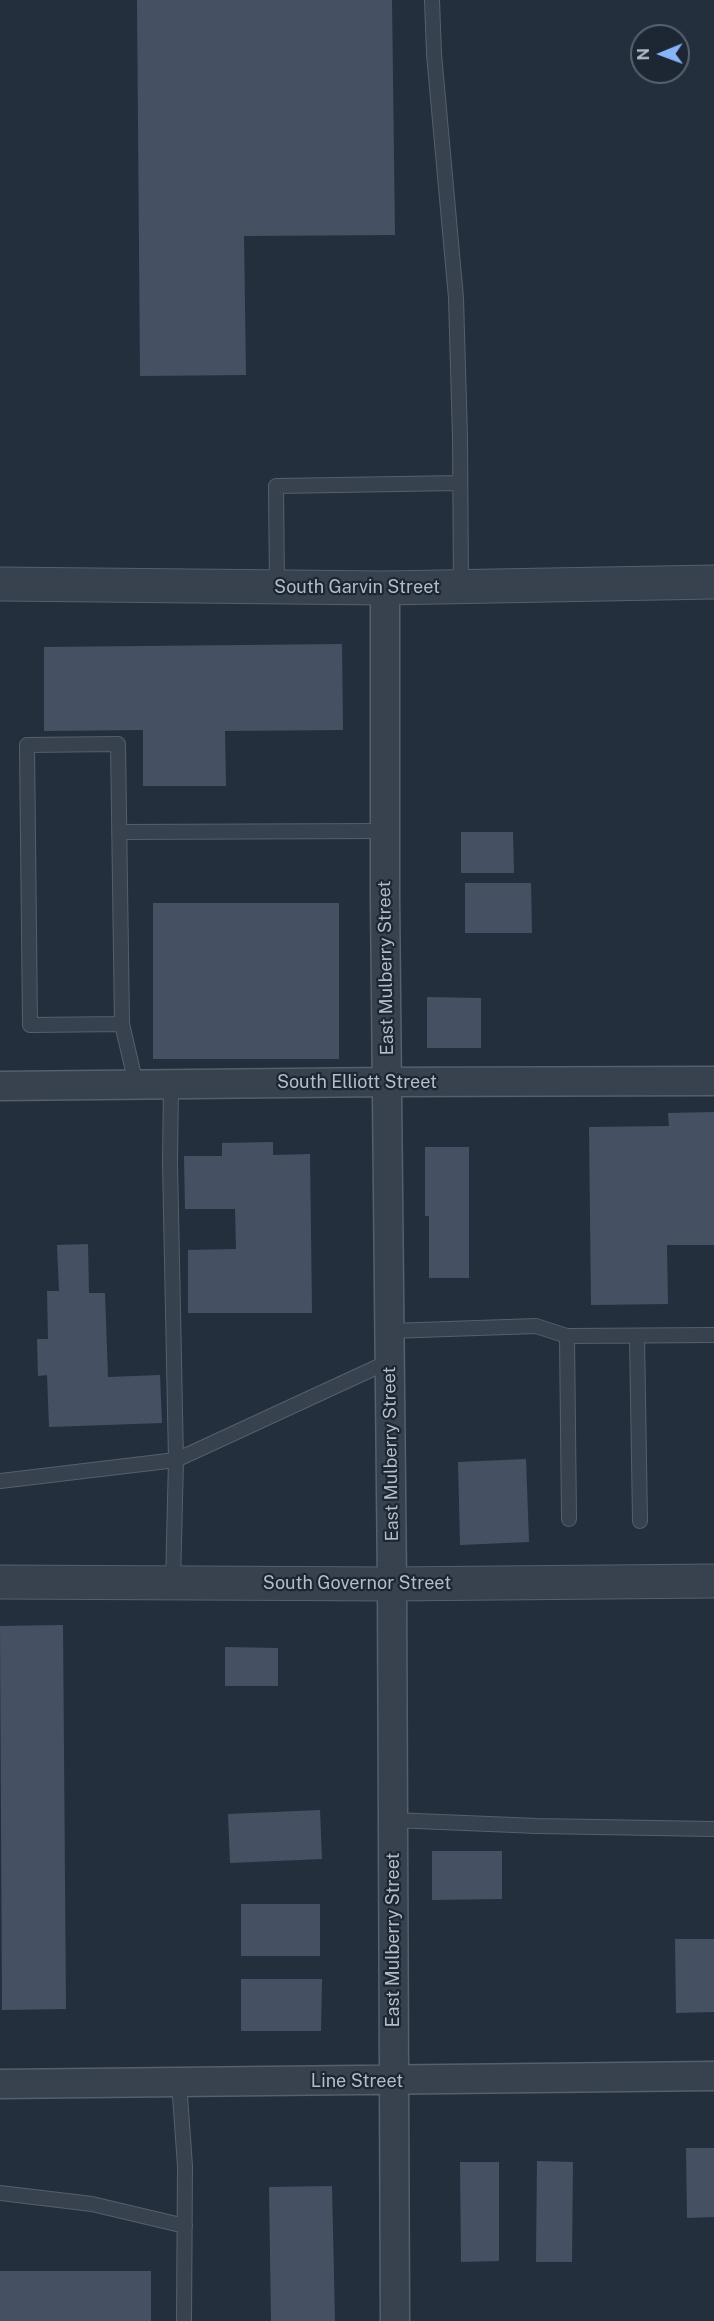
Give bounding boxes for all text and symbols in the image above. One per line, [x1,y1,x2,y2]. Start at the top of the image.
north arrow [630,24,690,84]
text: N [634,48,653,61]
street label: South Garvin Street [274,576,440,598]
street label: East Mulberry Street [374,880,398,1056]
street label: South Elliott Street [277,1071,437,1093]
street label: East Mulberry Street [379,1366,403,1542]
street label: South Governor Street [263,1572,451,1594]
street label: East Mulberry Street [382,1853,404,2027]
street label: Line Street [311,2070,403,2092]

